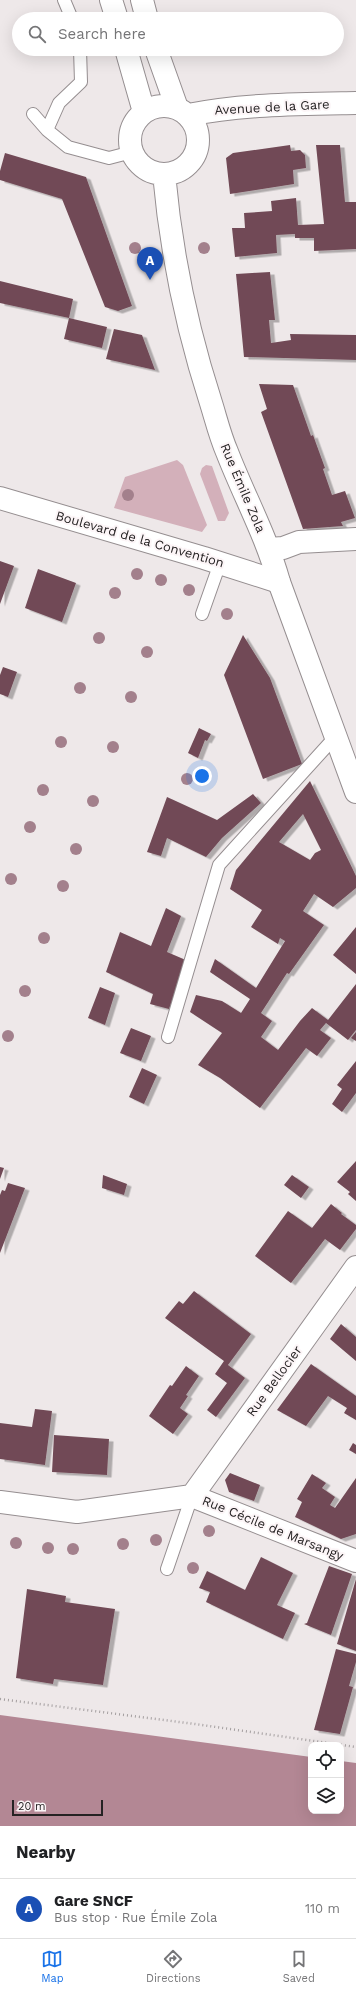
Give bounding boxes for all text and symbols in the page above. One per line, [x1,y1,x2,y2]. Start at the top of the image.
search box [12,12,344,56]
icon: search [26,23,48,45]
text: Search here [58,25,146,43]
street label: Avenue de la Gare [214,96,330,118]
pin: A [137,247,163,280]
street label: Rue Émile Zola [217,441,270,535]
street label: Boulevard de la Convention [54,508,226,570]
your location [192,766,212,786]
street label: Rue Bellocier [243,1343,305,1419]
street label: Rue Cécile de Marsangy [200,1493,346,1563]
map controls [308,1742,344,1814]
button: locate [308,1742,344,1778]
button: layers [308,1778,344,1814]
scale bar [12,1798,103,1817]
text: 20 m [18,1800,46,1813]
text: Nearby [16,1842,75,1862]
text: Gare SNCF [54,1892,133,1910]
text: A [25,1901,33,1916]
text: 110 m [305,1901,340,1916]
text: Bus stop · Rue Émile Zola [54,1910,217,1925]
tab: Map [41,1948,64,1985]
tab: Directions [146,1948,200,1985]
tab: Saved [283,1948,315,1985]

